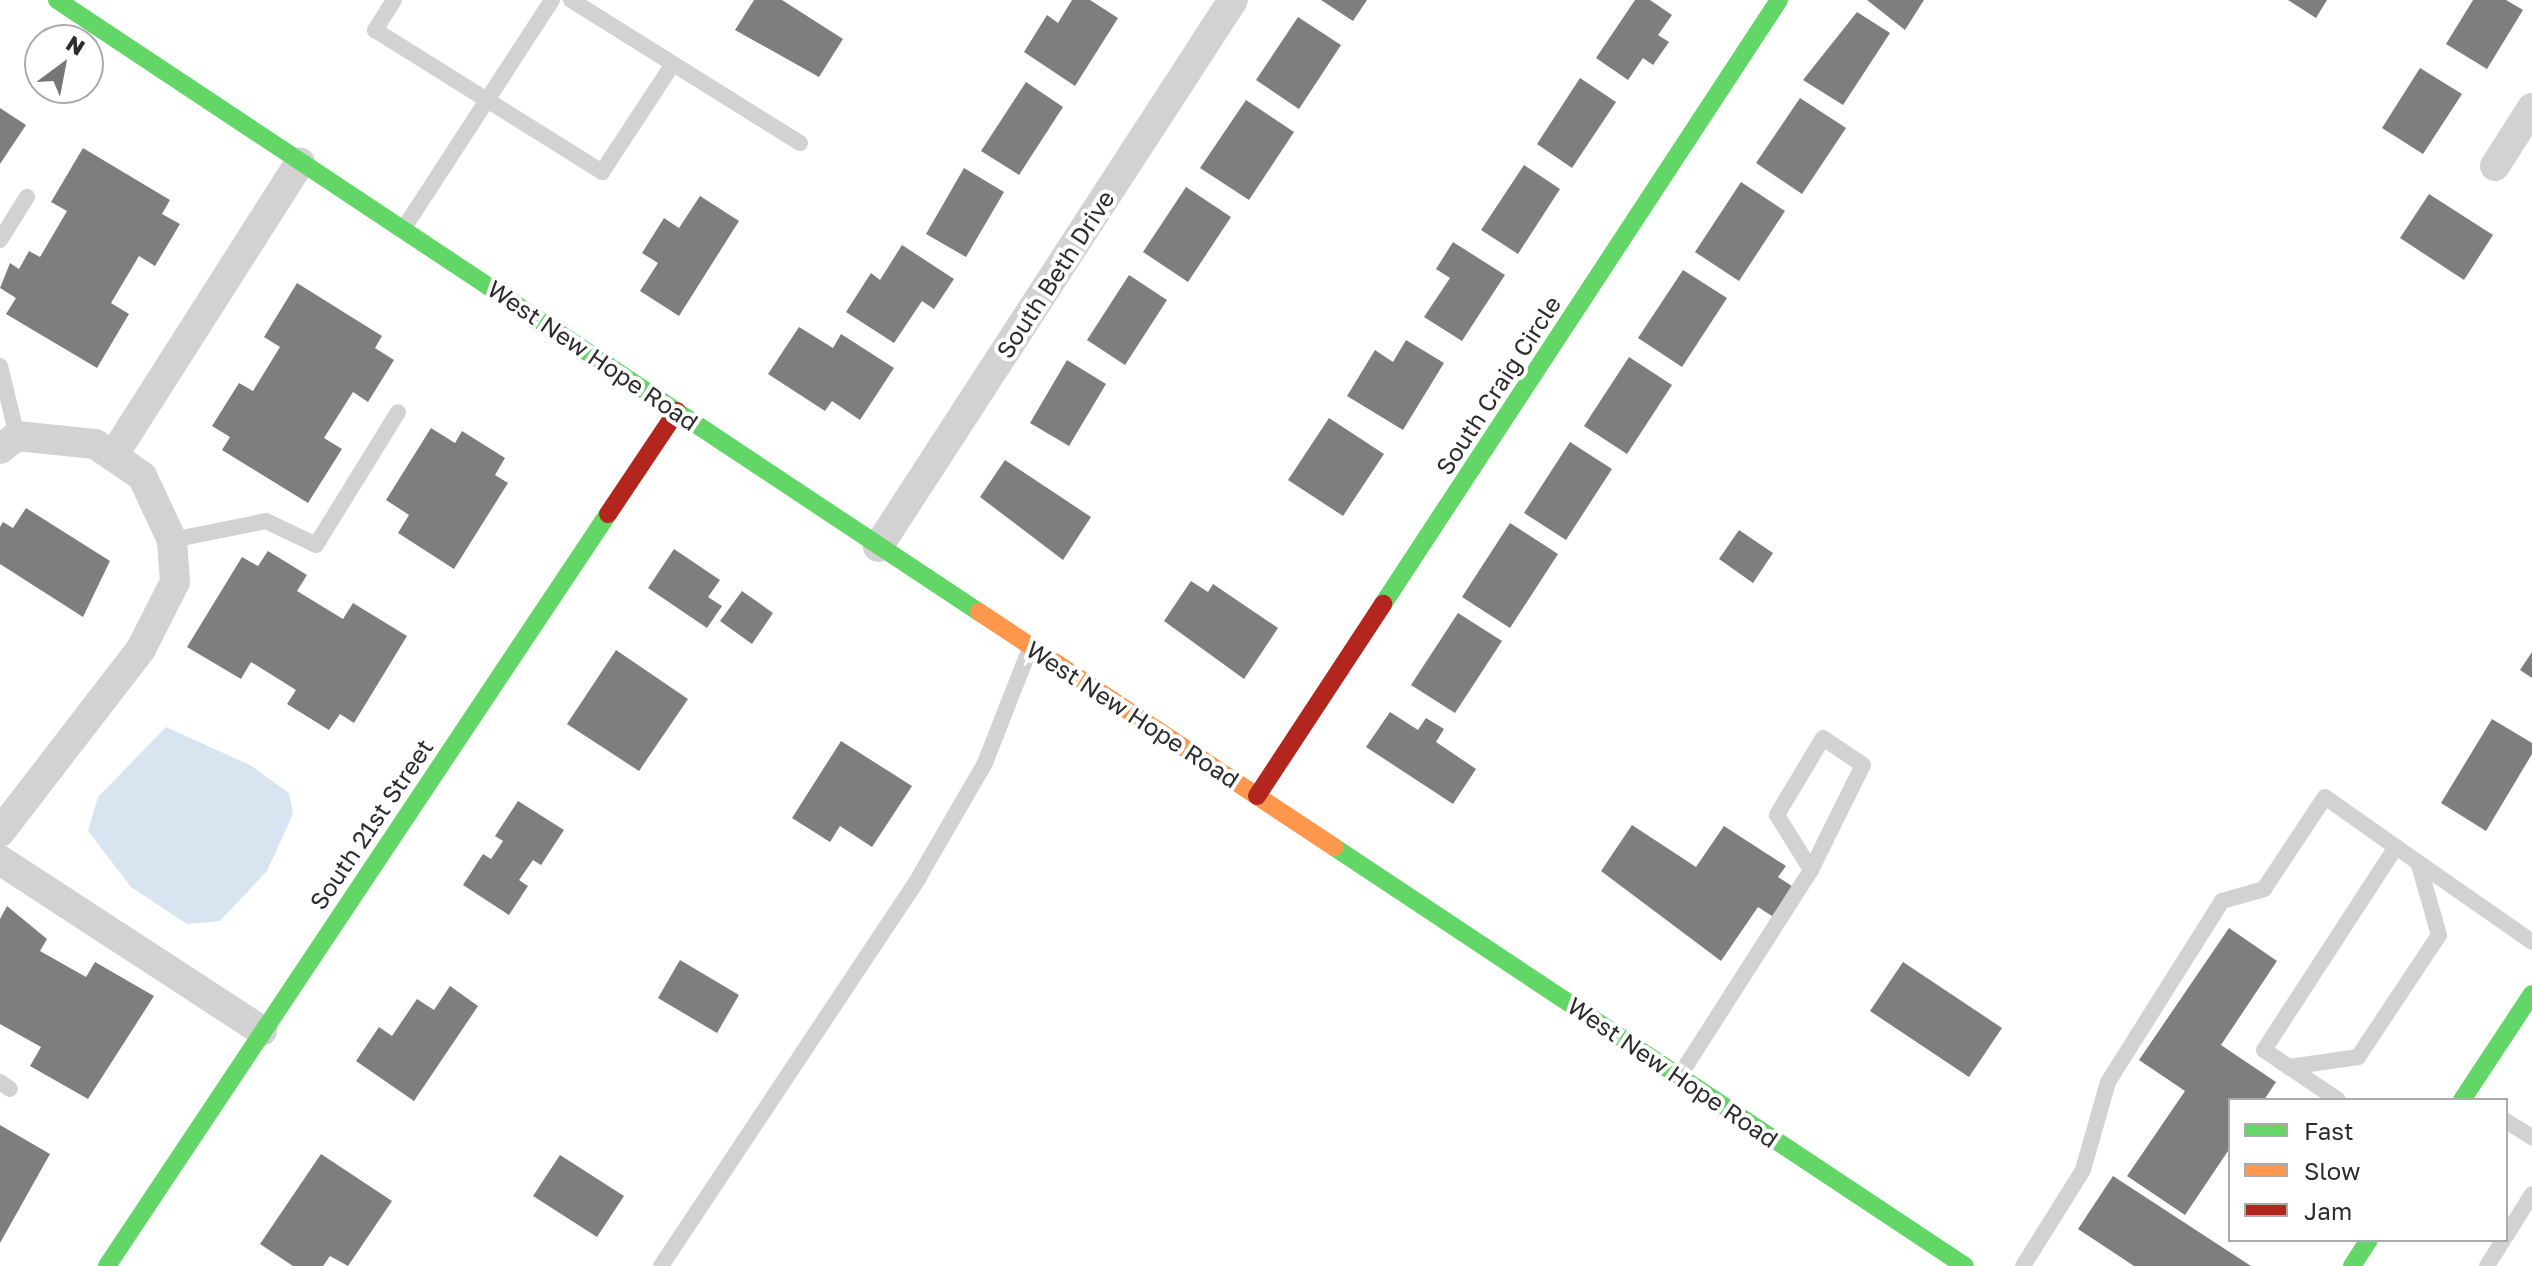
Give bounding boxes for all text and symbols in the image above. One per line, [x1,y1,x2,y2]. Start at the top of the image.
north arrow [24,24,104,104]
text: N [62,29,90,61]
street label: South Beth Drive [990,185,1120,363]
street label: West New Hope Road [482,274,704,436]
street label: South Craig Circle [1430,290,1566,480]
street label: West New Hope Road [1021,634,1245,794]
street label: South 21st Street [303,733,439,915]
street label: West New Hope Road [1562,991,1784,1153]
legend [2228,1098,2508,1242]
text: Fast [2304,1116,2354,1145]
text: Slow [2304,1156,2360,1185]
text: Jam [2304,1196,2352,1225]

